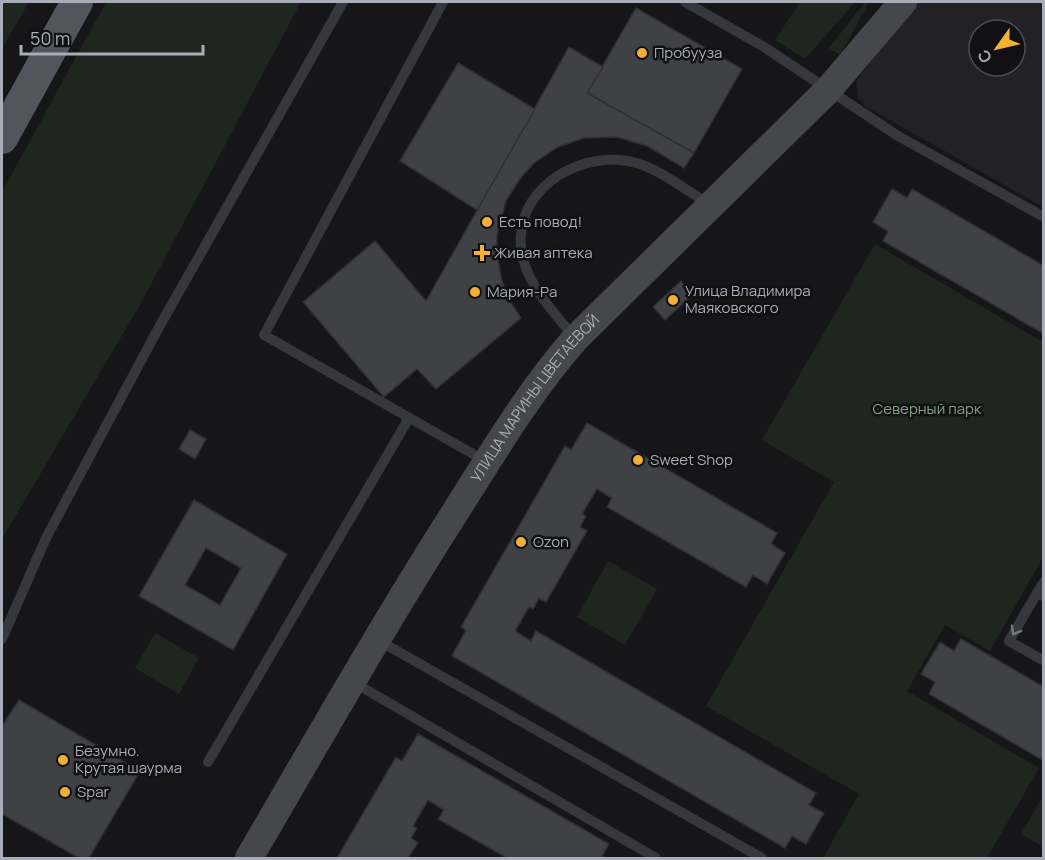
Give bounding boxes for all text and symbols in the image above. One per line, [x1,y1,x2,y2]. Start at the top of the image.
scale bar [21,18,202,56]
north arrow [967,18,1027,78]
text: 50 m [30,26,70,50]
place label: Пробууза [654,42,722,63]
text: С [972,45,997,67]
marker: Пробууза [635,46,649,60]
place label: Есть повод! [499,211,582,232]
marker: Есть повод! [480,215,494,229]
place label: Живая аптека [494,242,593,263]
marker: Живая аптека [475,246,489,260]
place label: Улица Владимира Маяковского [685,280,811,318]
place label: Мария-Ра [487,281,557,302]
marker: Мария-Ра [468,285,482,299]
marker: Улица Владимира Маяковского [666,293,680,307]
street label: УЛИЦА МАРИНЫ ЦВЕТАЕВОЙ [466,310,604,486]
park label: Северный парк [873,398,982,419]
place label: Sweet Shop [650,449,733,470]
marker: Sweet Shop [631,453,645,467]
place label: Ozon [533,531,569,552]
marker: Ozon [514,535,528,549]
one-way arrow [1011,625,1022,635]
place label: Безумно. Крутая шаурма [75,740,182,778]
marker: Безумно. Крутая шаурма [56,753,70,767]
place label: Spar [77,781,109,802]
marker: Spar [58,785,72,799]

